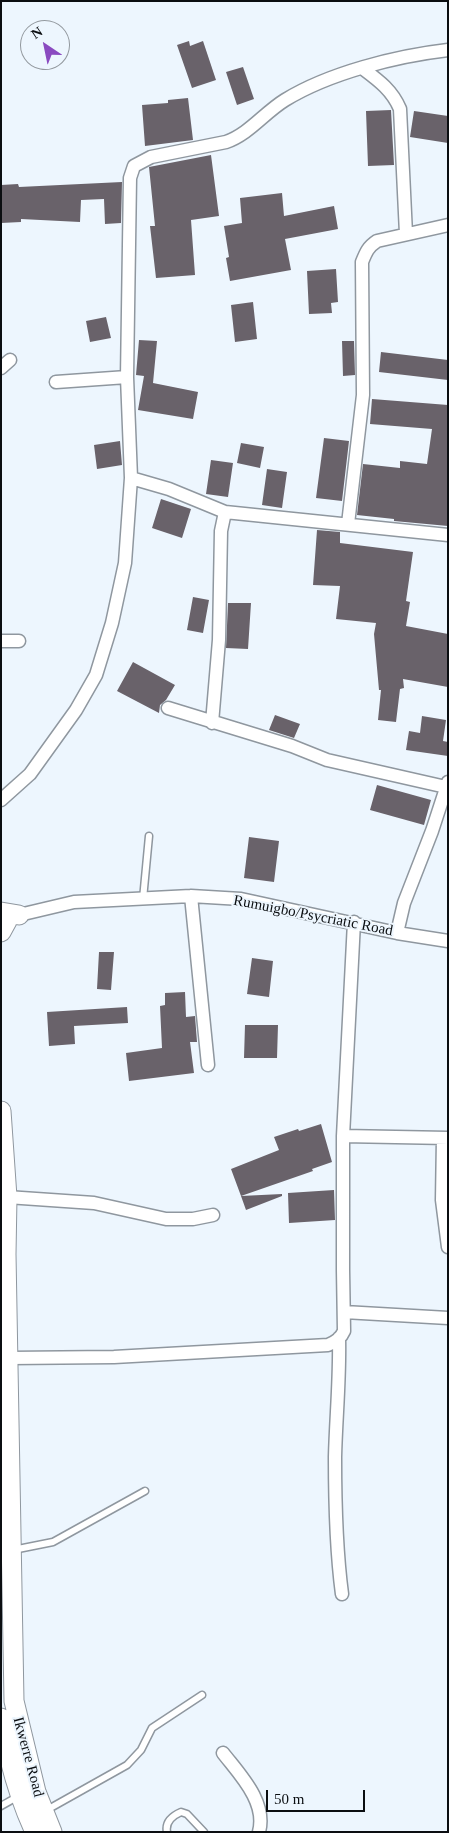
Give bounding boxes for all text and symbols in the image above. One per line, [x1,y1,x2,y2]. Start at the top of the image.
north arrow [20,20,70,70]
text: N [29,24,45,42]
street label: Rumuigbo/Psycriatic Road [232,892,394,940]
street label: Ikwerre Road [9,1715,47,1799]
scale bar [269,1780,368,1812]
text: 50 m [274,1791,304,1807]

